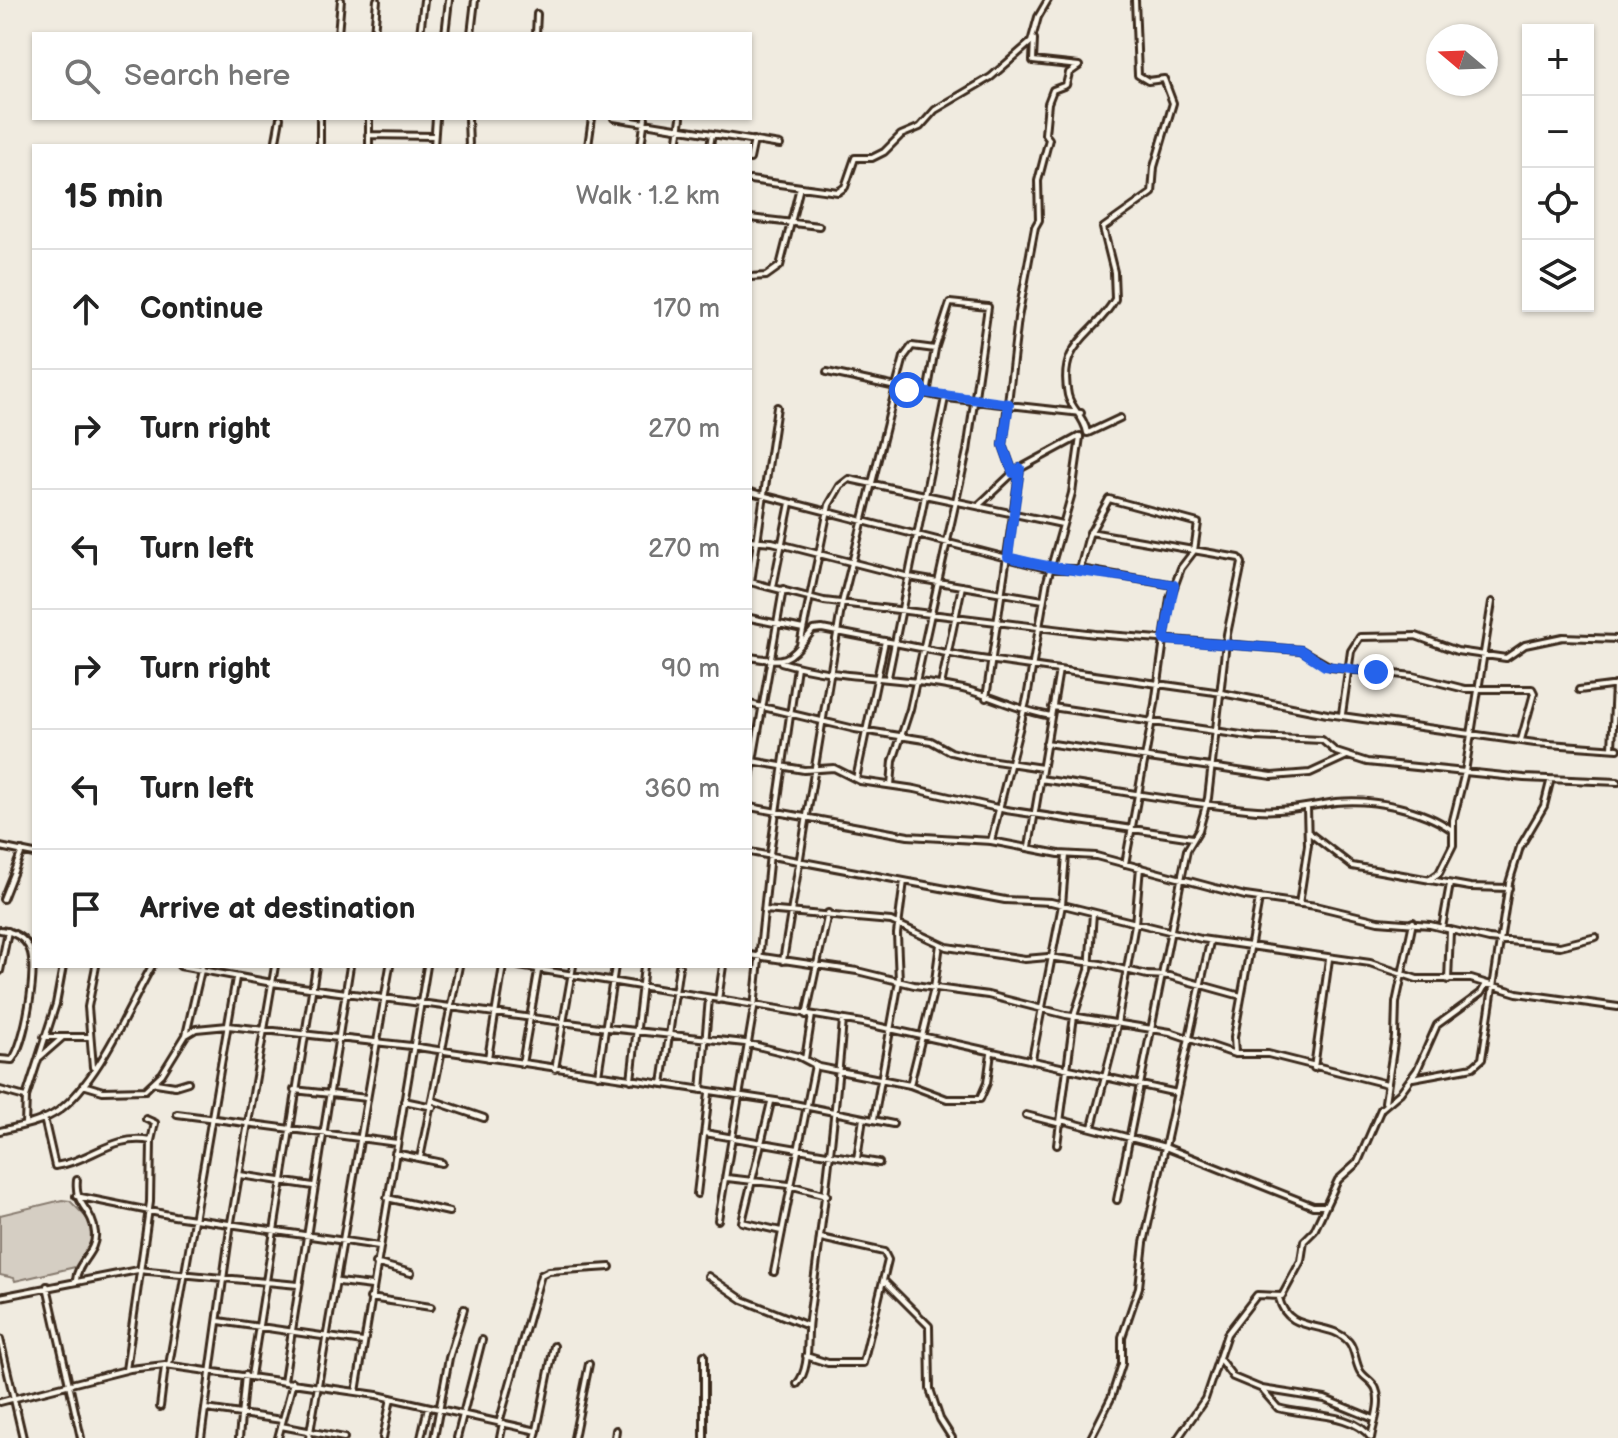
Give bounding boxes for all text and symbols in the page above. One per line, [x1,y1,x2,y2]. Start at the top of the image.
north arrow [1426,24,1498,96]
map controls [1522,24,1594,312]
button: + [1522,24,1594,96]
search box [32,32,752,120]
icon: search [60,54,104,98]
text: Search here [124,58,290,94]
button: − [1522,96,1594,168]
button: locate [1522,168,1594,240]
text: 15 min [64,176,163,217]
text: Walk · 1.2 km [576,181,720,212]
button: layers [1522,240,1594,312]
icon: ahead [64,287,108,331]
text: Continue [140,291,263,327]
text: 170 m [653,294,720,325]
route start [889,372,925,408]
icon: right [64,407,108,451]
text: Turn right [140,411,271,447]
text: 270 m [648,414,720,445]
icon: left [64,527,108,571]
text: Turn left [140,531,254,567]
text: 270 m [648,534,720,565]
icon: right [64,647,108,691]
text: Turn right [140,651,271,687]
text: 90 m [661,654,720,685]
route end [1358,654,1394,690]
icon: left [64,767,108,811]
text: Turn left [140,771,254,807]
text: 360 m [644,774,720,805]
icon: arrive [64,887,108,931]
text: Arrive at destination [140,891,416,927]

